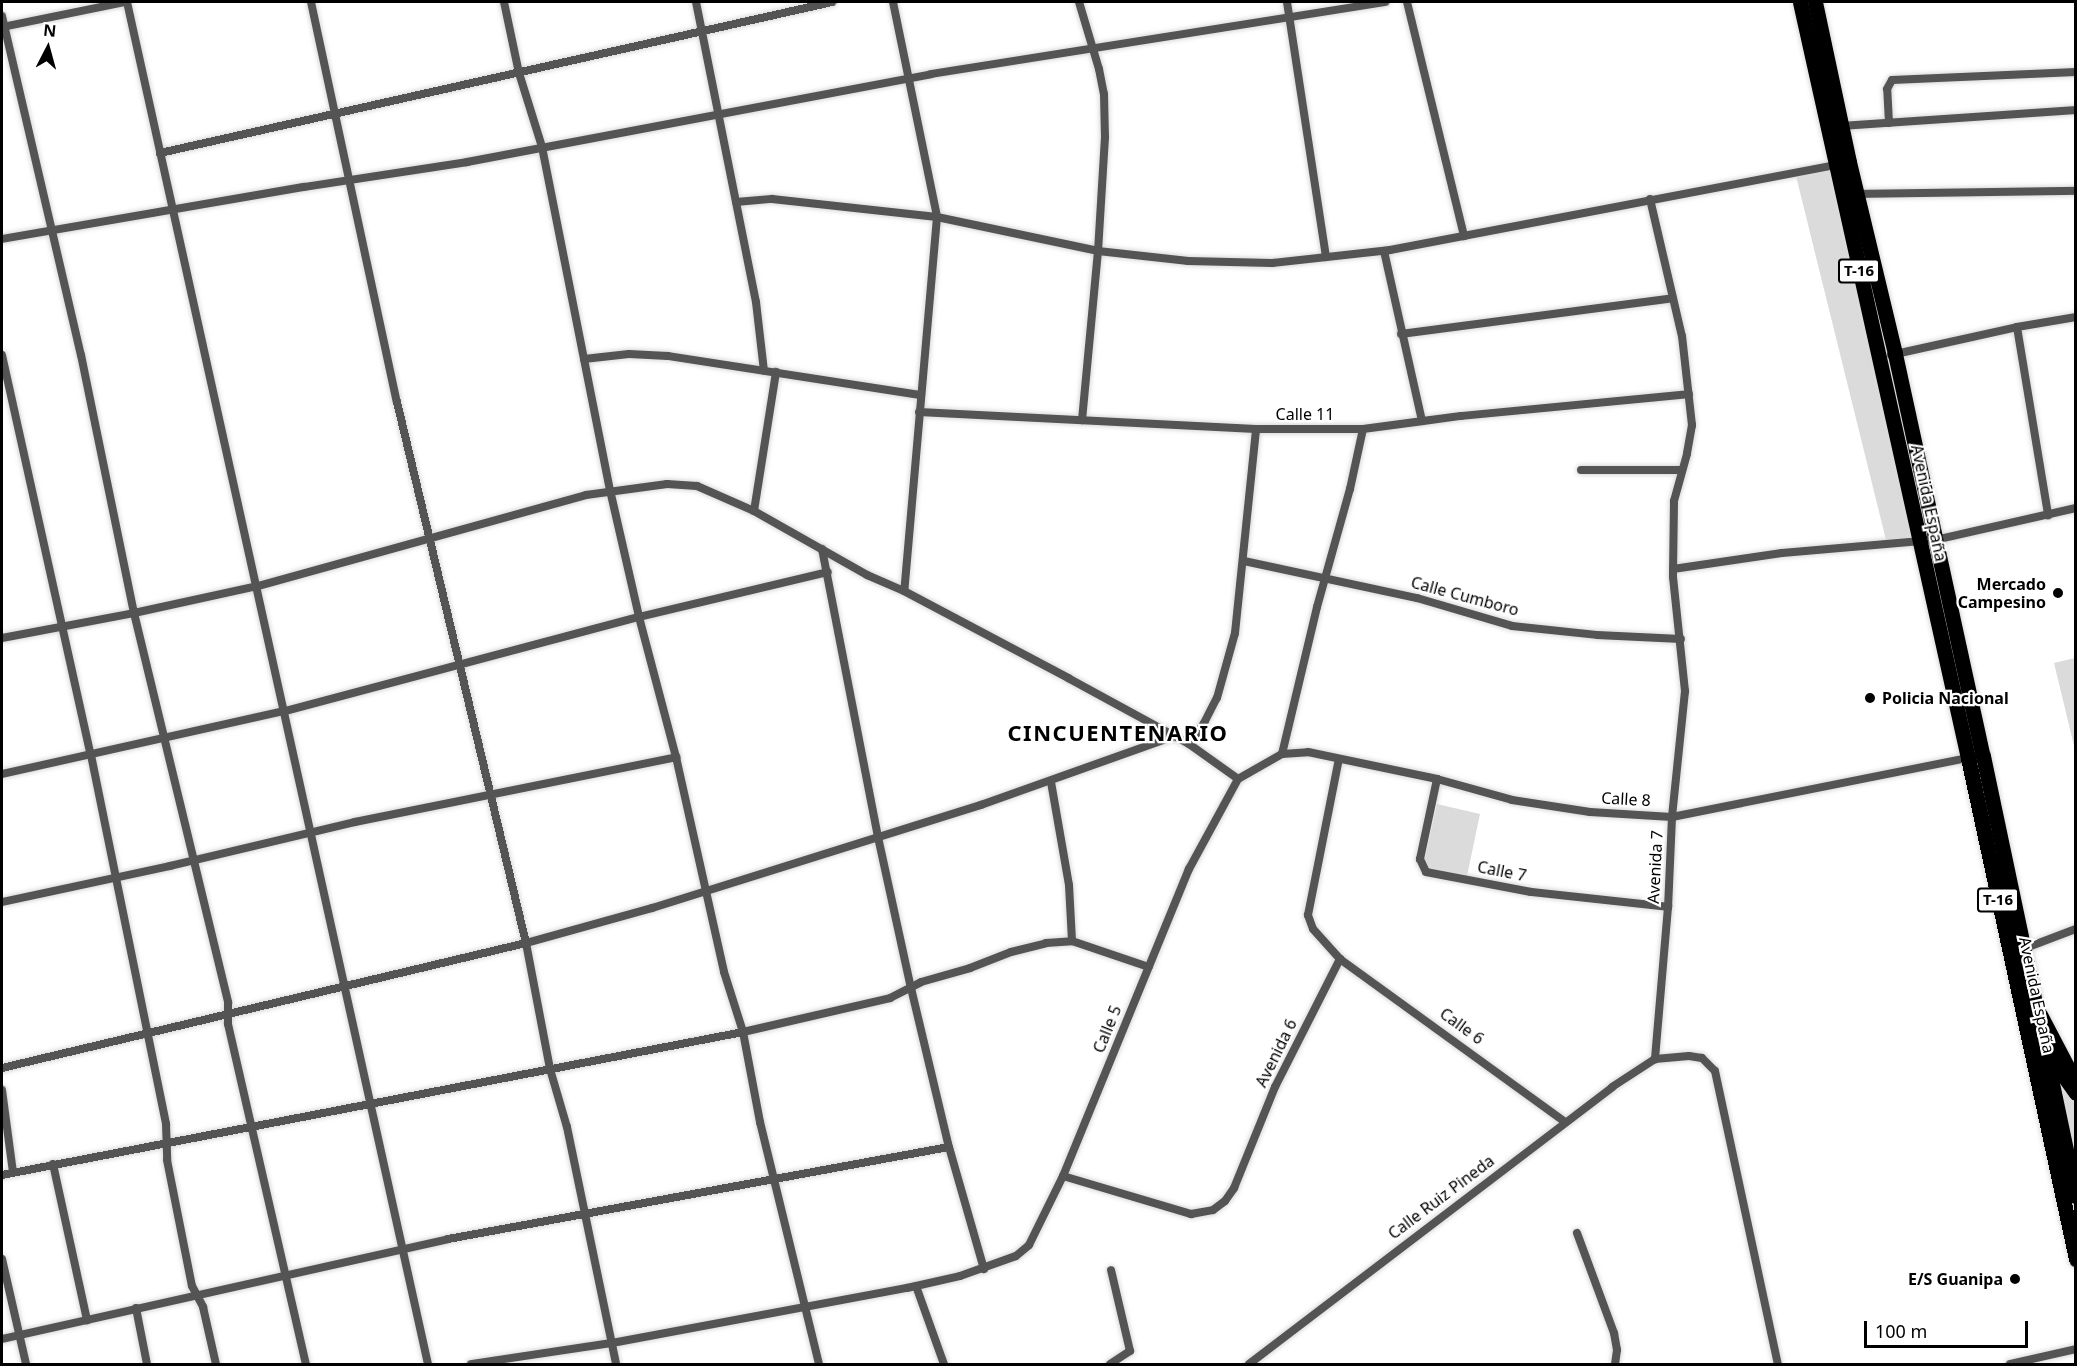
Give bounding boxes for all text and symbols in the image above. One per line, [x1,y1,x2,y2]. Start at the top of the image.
north arrow [18,18,78,78]
text: N [42,18,57,42]
road number: T-16 [1836,259,1882,283]
street label: Calle 11 [1276,404,1334,424]
street label: Avenida España [1907,443,1951,563]
street label: Calle Cumboro [1409,572,1521,620]
place label: Mercado Campesino [1958,574,2046,612]
marker: Mercado Campesino [2051,586,2065,600]
place label: Policia Nacional [1882,688,2009,708]
marker: Policia Nacional [1863,691,1877,705]
district label: CINCUENTENARIO [1007,720,1229,746]
street label: Calle 8 [1601,788,1651,810]
street label: Avenida 7 [1643,830,1667,904]
street label: Calle 7 [1476,857,1528,885]
road number: T-16 [1976,888,2020,912]
street label: Avenida España [2015,935,2059,1055]
street label: Calle 5 [1089,1002,1125,1056]
street label: Calle 6 [1436,1004,1488,1048]
street label: Avenida 6 [1251,1016,1301,1090]
street label: Calle Ruiz Pineda [1384,1151,1498,1243]
place label: E/S Guanipa [1908,1269,2003,1289]
marker: E/S Guanipa [2008,1272,2022,1286]
scale bar [1867,1309,2030,1347]
text: 100 m [1875,1319,1927,1343]

